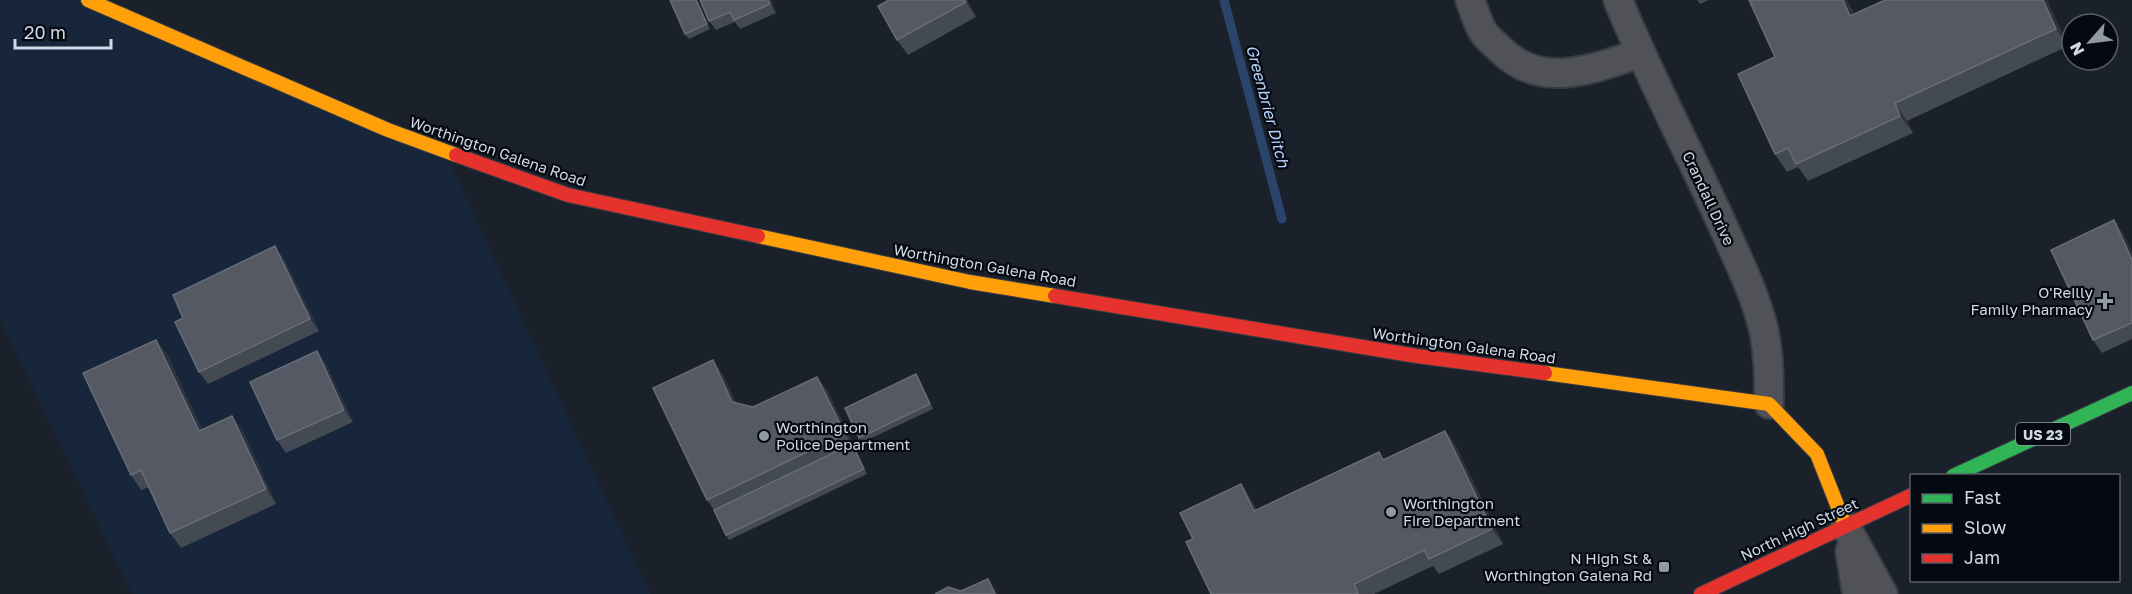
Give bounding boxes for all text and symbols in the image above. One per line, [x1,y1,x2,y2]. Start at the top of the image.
scale bar [15,12,111,50]
north arrow [2060,12,2120,72]
text: 20 m [24,21,66,43]
text: N [2065,39,2088,59]
water label: Greenbrier Ditch [1242,43,1294,171]
street label: Worthington Galena Road [407,112,589,190]
street label: Crandall Drive [1679,148,1739,248]
street label: Worthington Galena Road [892,240,1078,290]
place label: O'Reilly Family Pharmacy [1971,283,2094,318]
marker: O'Reilly Family Pharmacy [2098,294,2112,308]
street label: Worthington Galena Road [1371,323,1557,367]
place label: Worthington Police Department [776,418,910,453]
road number: US 23 [2016,423,2070,445]
marker: Worthington Police Department [757,429,771,443]
legend [1910,474,2120,582]
text: Fast [1964,486,2001,508]
place label: Worthington Fire Department [1403,494,1520,529]
street label: North High Street [1737,494,1861,564]
marker: Worthington Fire Department [1384,505,1398,519]
text: Slow [1964,516,2007,538]
text: Jam [1964,546,2000,568]
place label: N High St & Worthington Galena Rd [1484,549,1652,584]
marker: N High St & Worthington Galena Rd [1657,560,1671,574]

